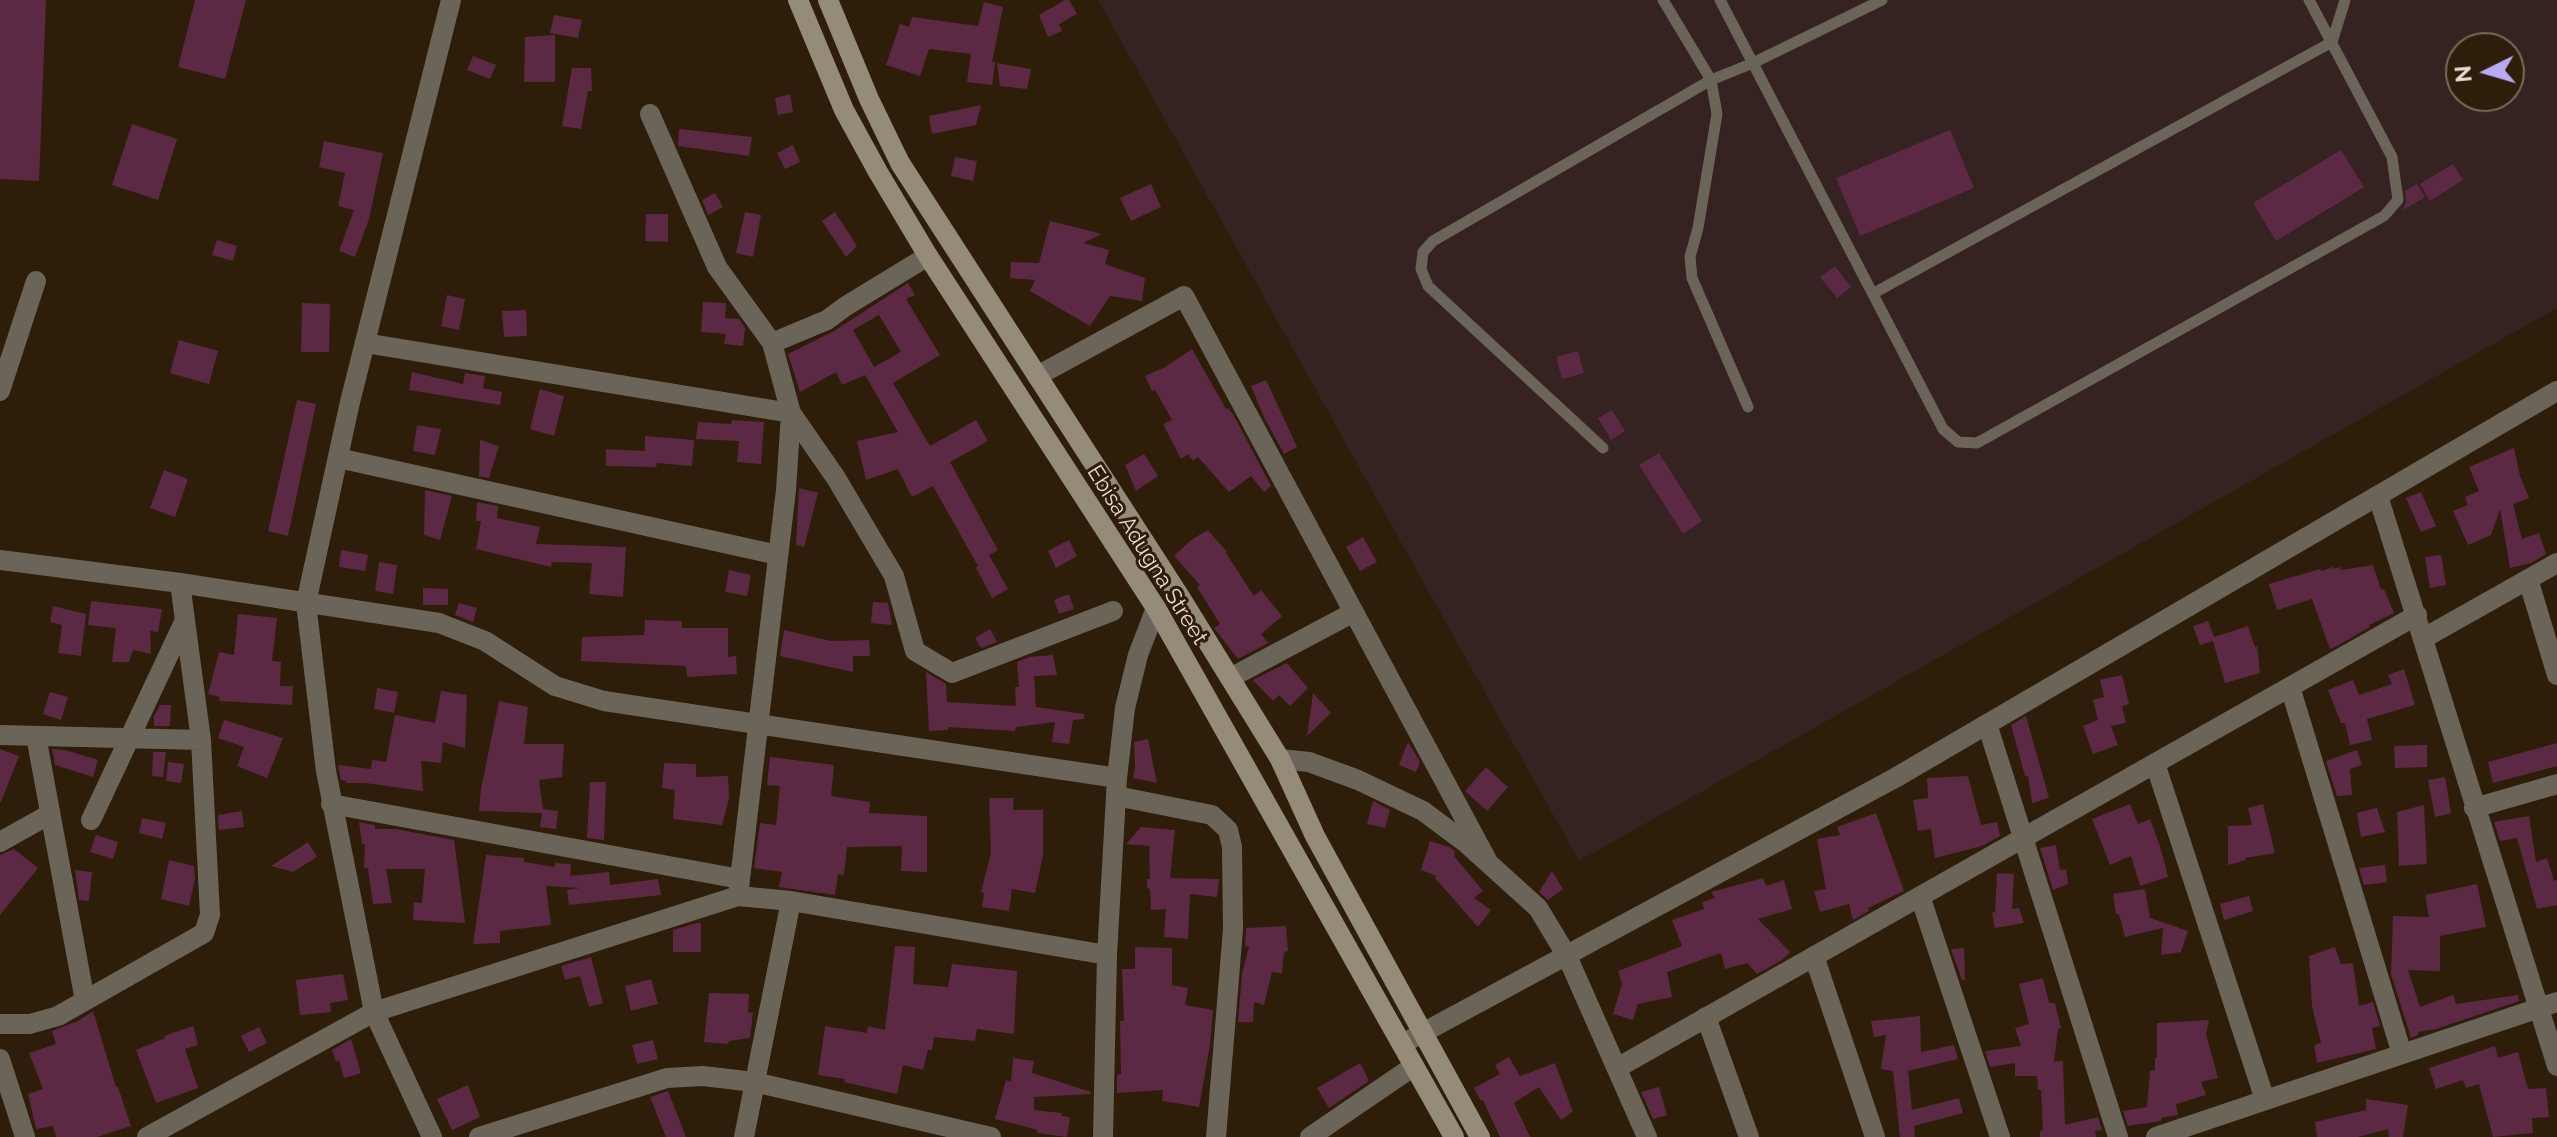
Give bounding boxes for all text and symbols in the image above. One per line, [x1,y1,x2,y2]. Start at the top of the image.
north arrow [2445,32,2525,112]
text: N [2449,64,2477,83]
street label: Ebisa Adugna Street [1081,461,1213,649]

